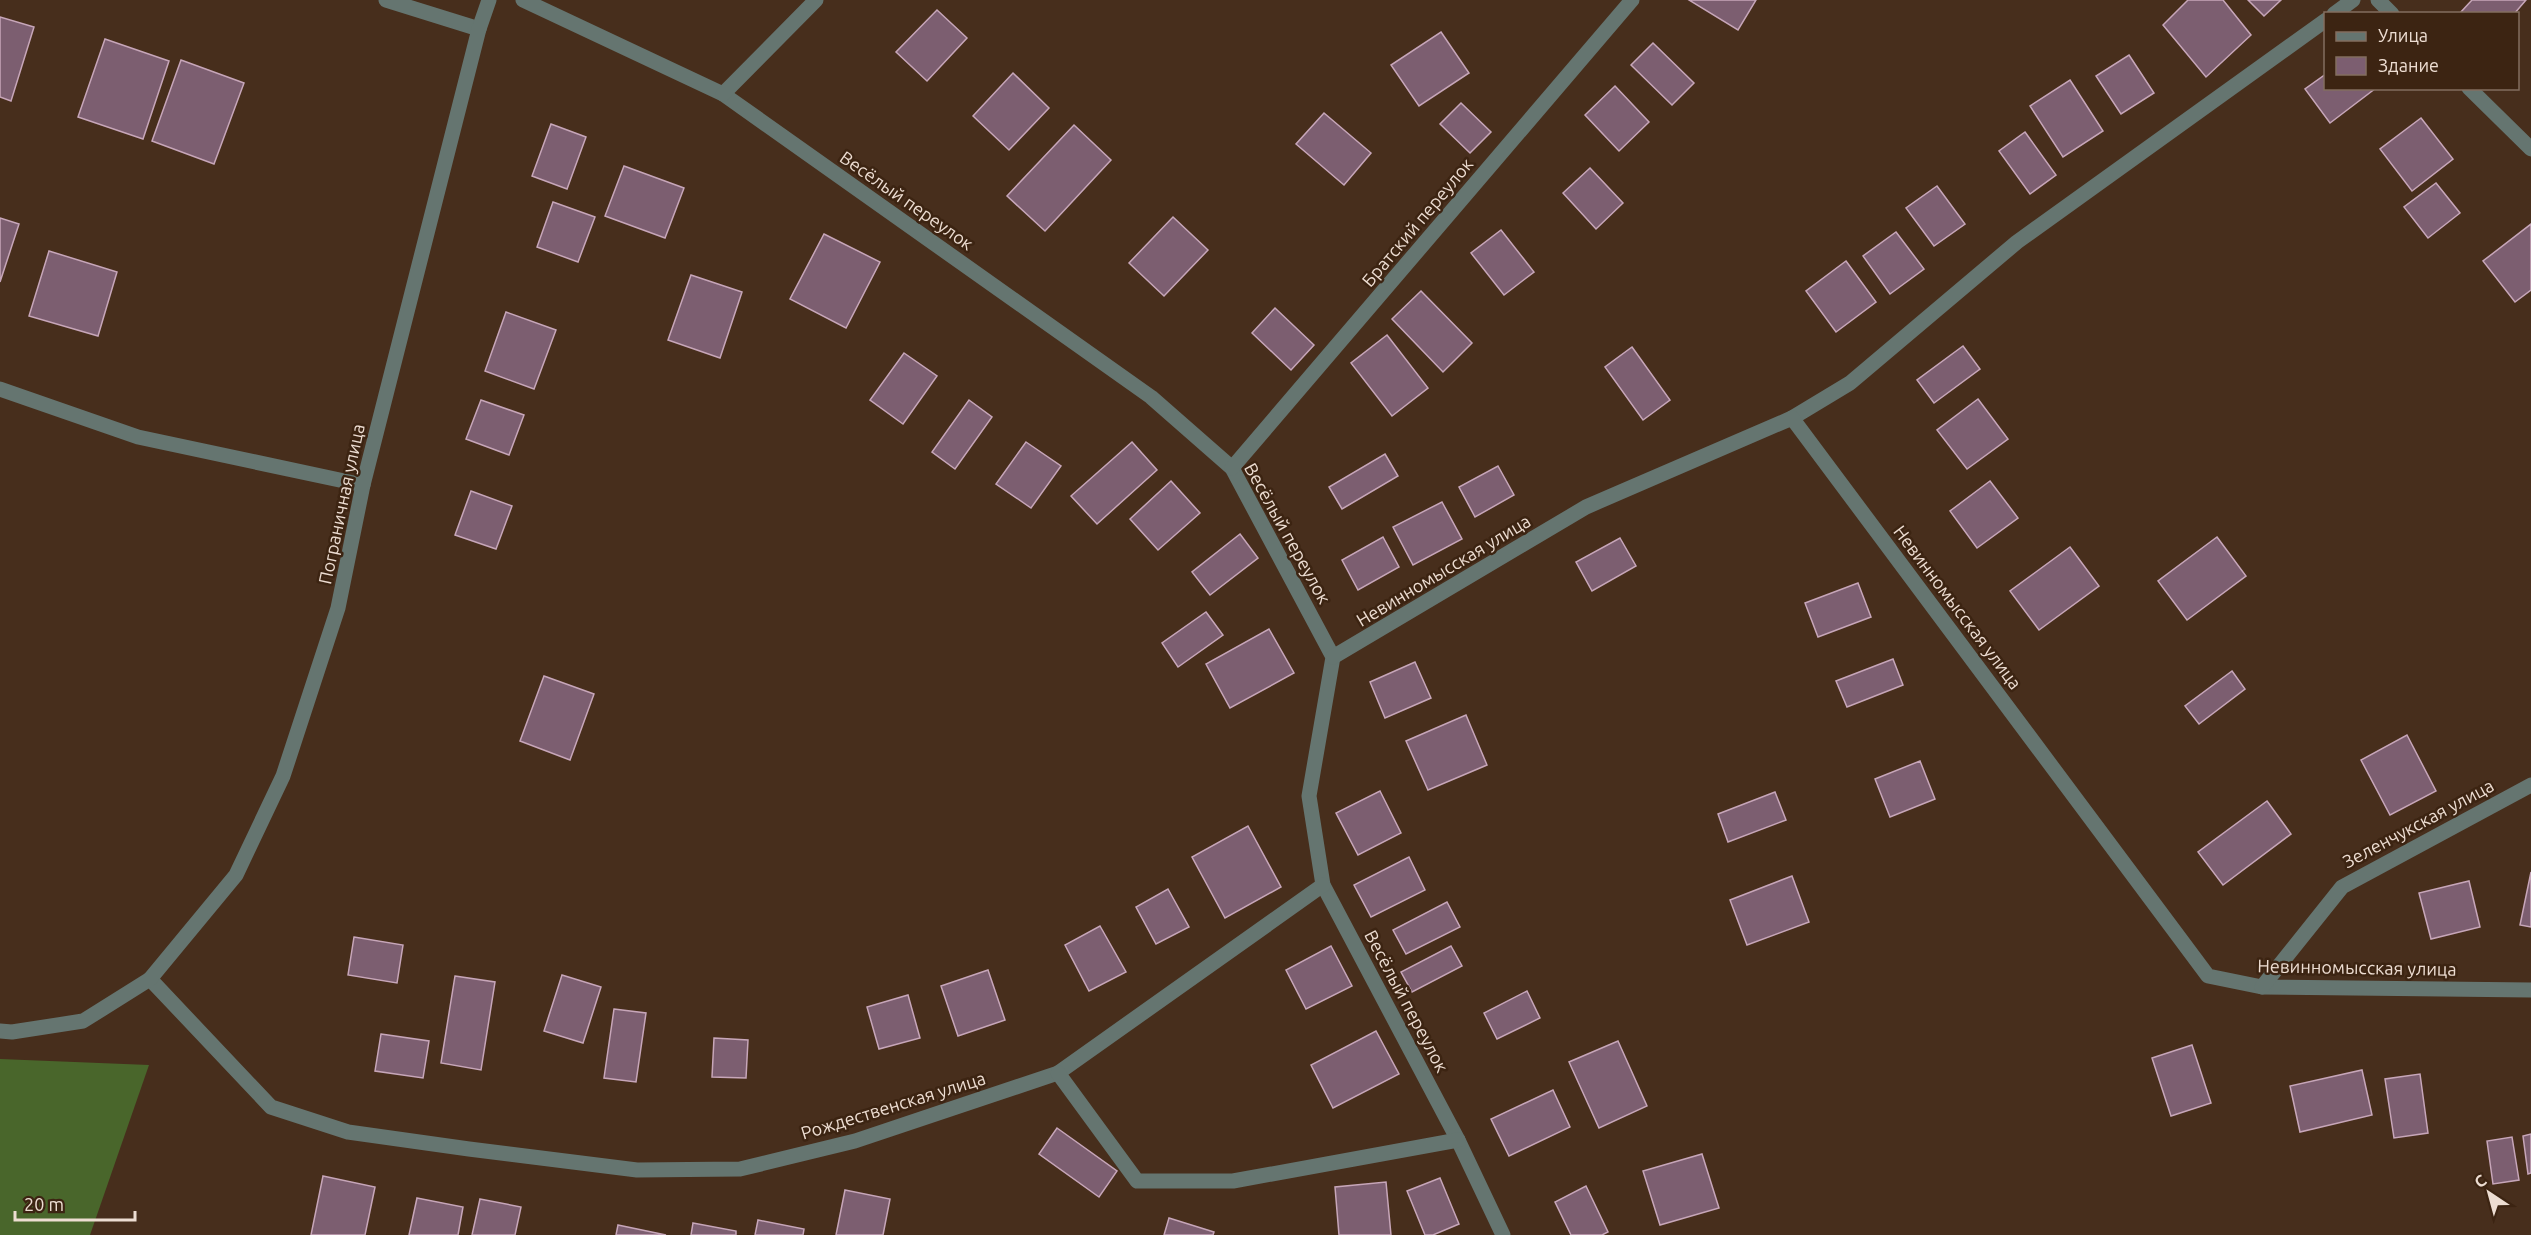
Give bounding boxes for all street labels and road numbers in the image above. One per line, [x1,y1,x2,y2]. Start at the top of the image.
street label: Весёлый переулок [837,147,977,253]
street label: Братский переулок [1357,154,1477,290]
street label: Пограничная улица [314,422,368,586]
street label: Весёлый переулок [1241,459,1335,607]
street label: Невинномысская улица [1352,510,1534,630]
street label: Невинномысская улица [1890,521,2026,693]
street label: Зеленчукская улица [2339,775,2497,871]
street label: Весёлый переулок [1361,927,1453,1075]
street label: Невинномысская улица [2257,955,2457,979]
street label: Рождественская улица [798,1067,988,1143]

